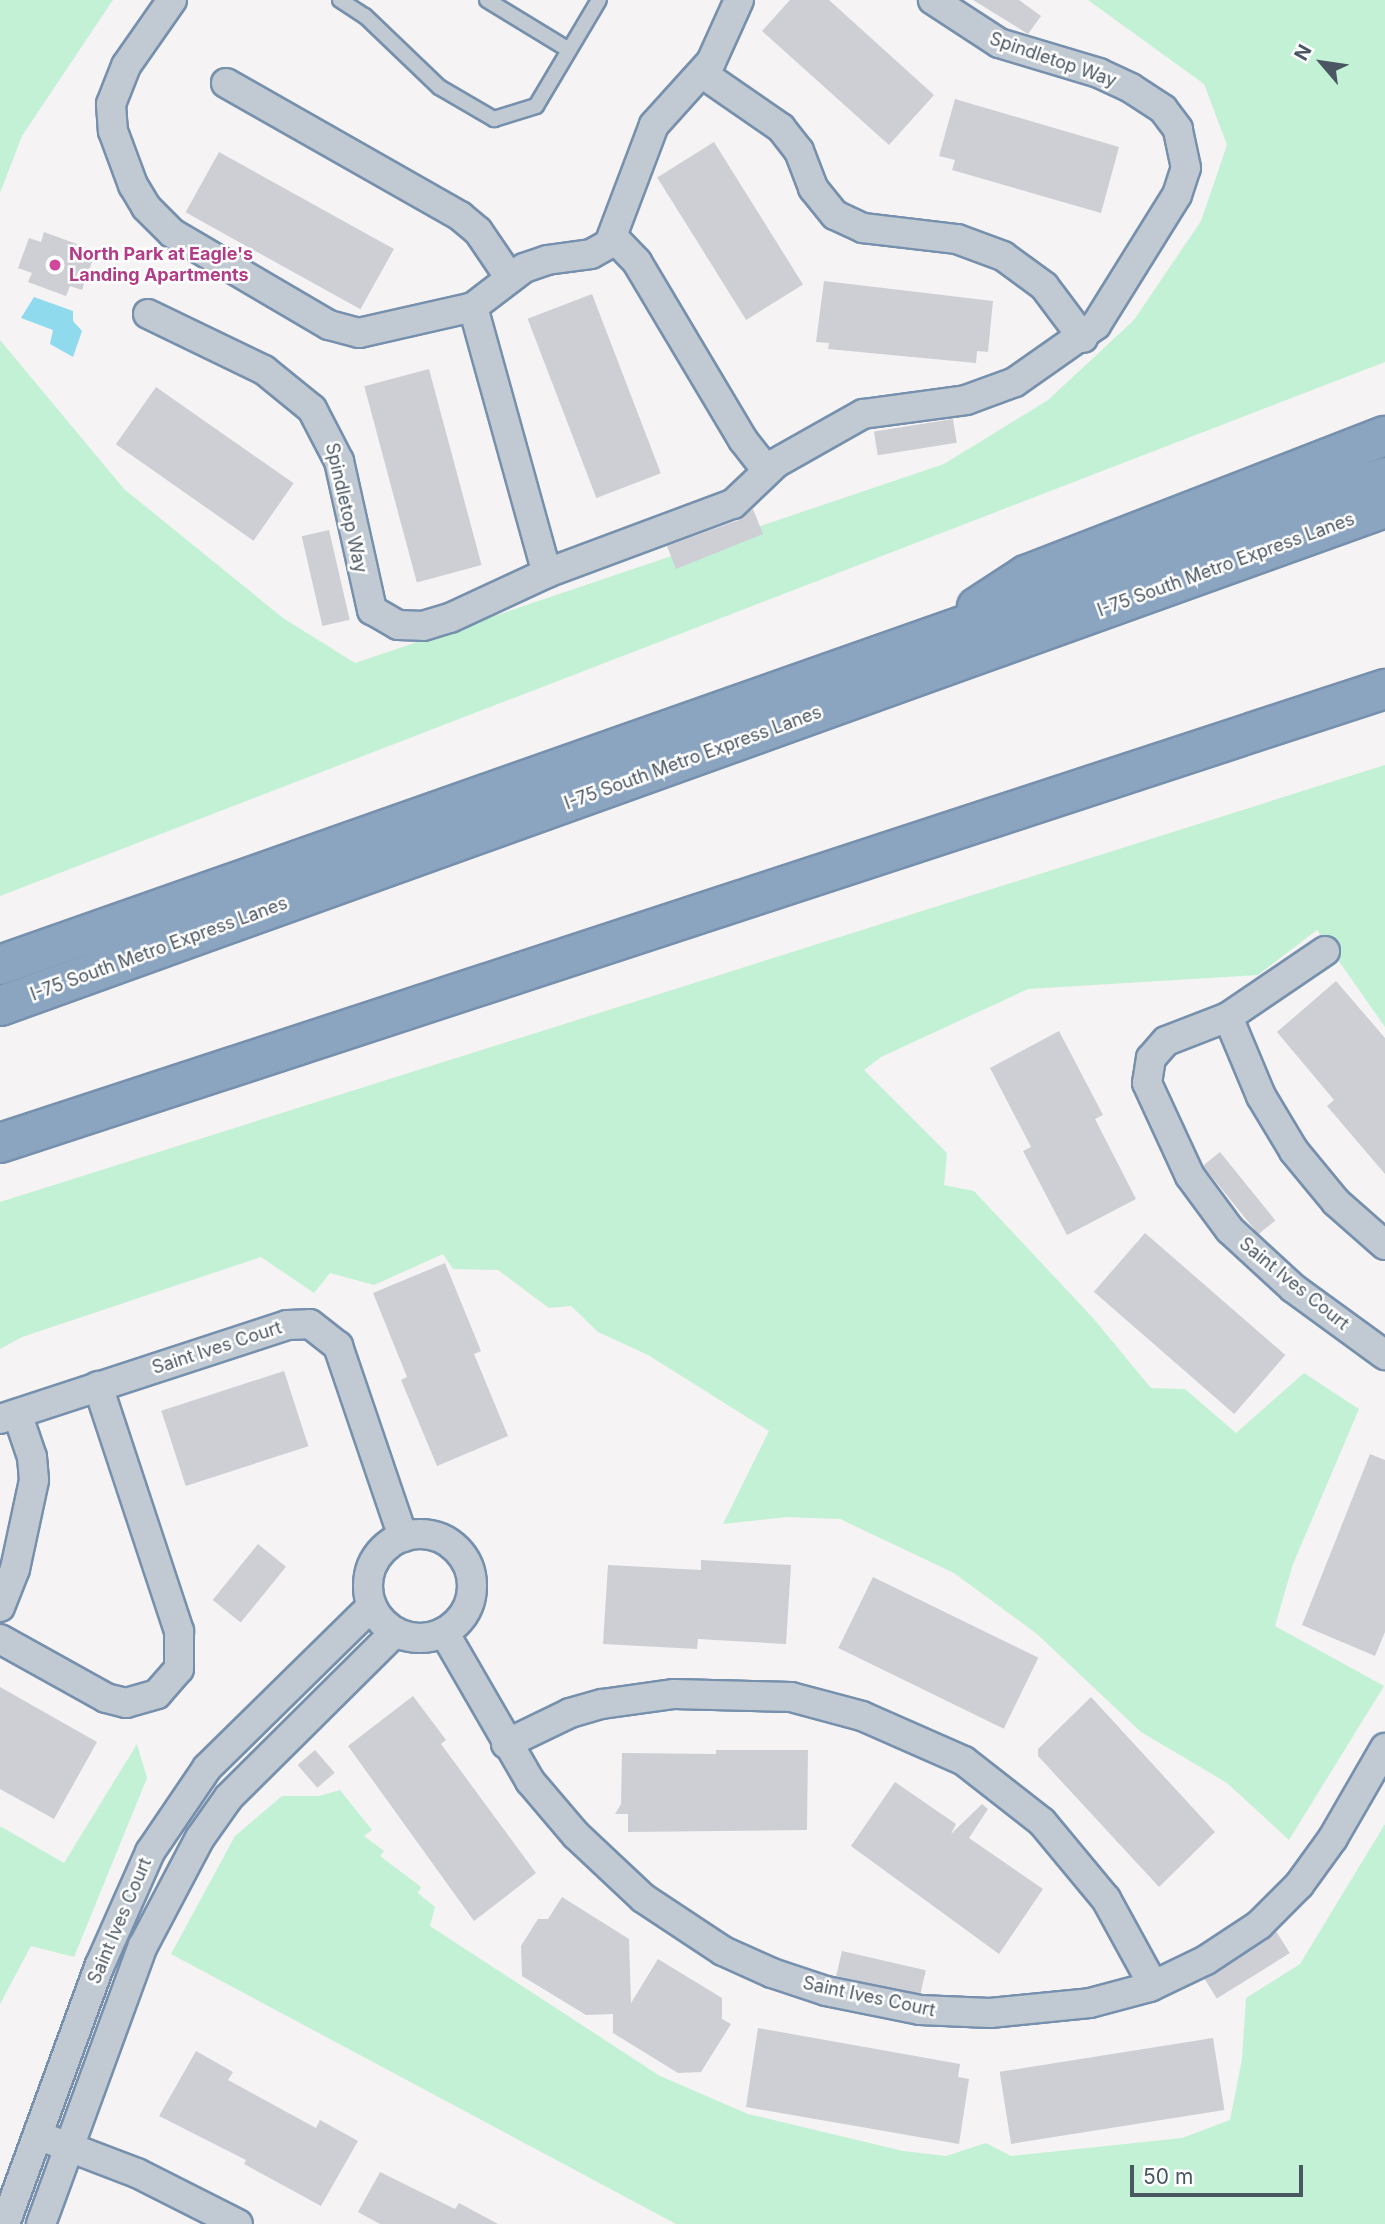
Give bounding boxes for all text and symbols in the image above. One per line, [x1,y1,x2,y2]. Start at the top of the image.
street label: Spindletop Way [987,28,1119,92]
north arrow [1287,28,1357,98]
text: N [1290,41,1317,64]
place label: North Park at Eagle's Landing Apartments [69,244,253,286]
marker: North Park at Eagle's Landing Apartments [47,257,63,273]
street label: Spindletop Way [321,441,371,575]
street label: I-75 South Metro Express Lanes [1095,508,1357,622]
street label: I-75 South Metro Express Lanes [562,701,824,815]
street label: I-75 South Metro Express Lanes [28,892,290,1006]
street label: Saint Ives Court [1235,1233,1353,1335]
street label: Saint Ives Court [150,1317,284,1379]
street label: Saint Ives Court [84,1855,156,1987]
street label: Saint Ives Court [801,1972,937,2022]
scale bar [1133,2150,1306,2194]
text: 50 m [1143,2164,1193,2189]

